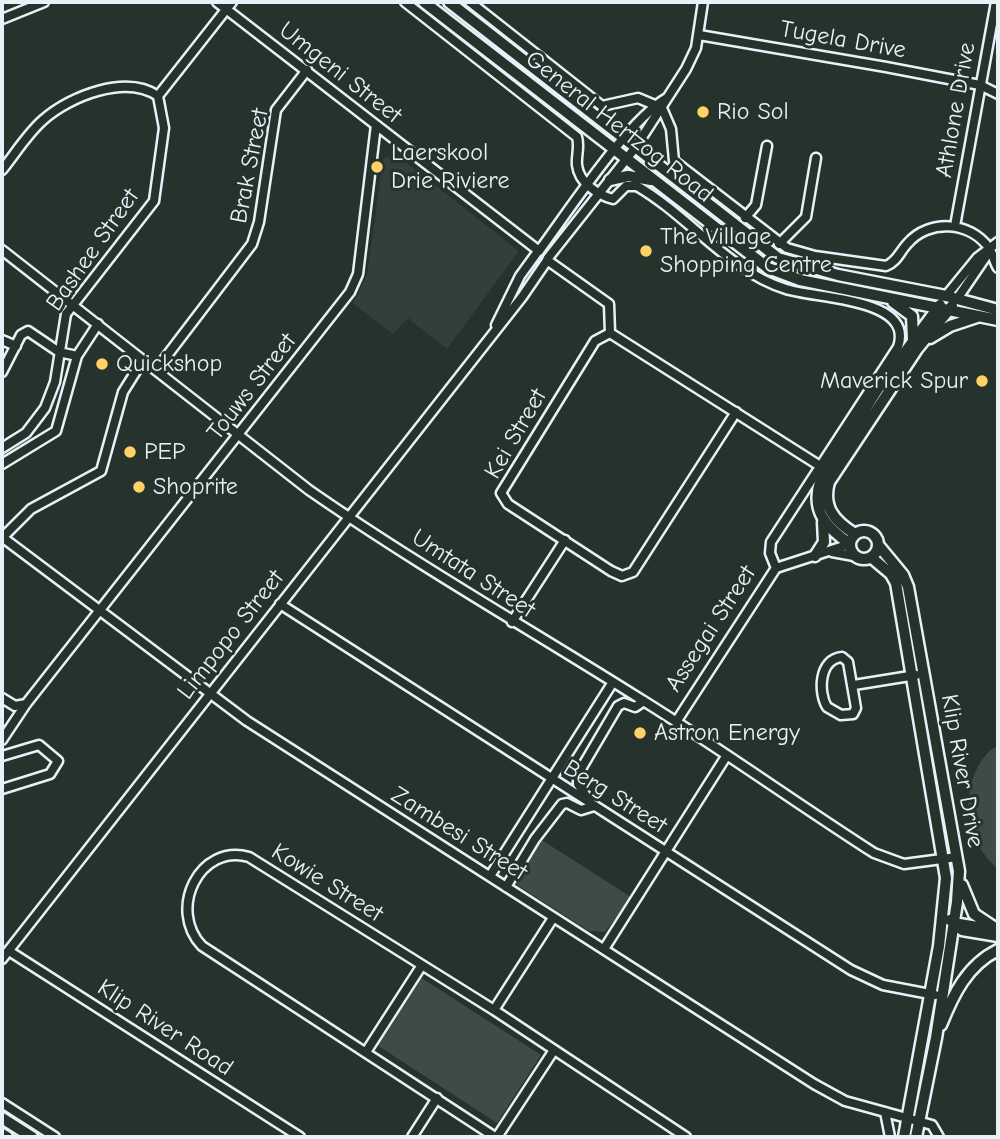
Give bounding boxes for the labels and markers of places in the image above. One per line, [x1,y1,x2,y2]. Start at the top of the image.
place label: Rio Sol [717,98,789,126]
marker: Rio Sol [695,104,711,120]
place label: Laerskool Drie Riviere [391,139,509,195]
marker: Laerskool Drie Riviere [369,159,385,175]
place label: The Village Shopping Centre [660,223,832,279]
marker: The Village Shopping Centre [638,243,654,259]
place label: Quickshop [116,350,222,378]
marker: Quickshop [94,356,110,372]
place label: Maverick Spur [820,367,968,395]
marker: Maverick Spur [974,373,990,389]
place label: PEP [144,438,185,466]
marker: PEP [122,444,138,460]
place label: Shoprite [153,473,238,501]
marker: Shoprite [131,479,147,495]
place label: Astron Energy [654,719,800,747]
marker: Astron Energy [632,725,648,741]

